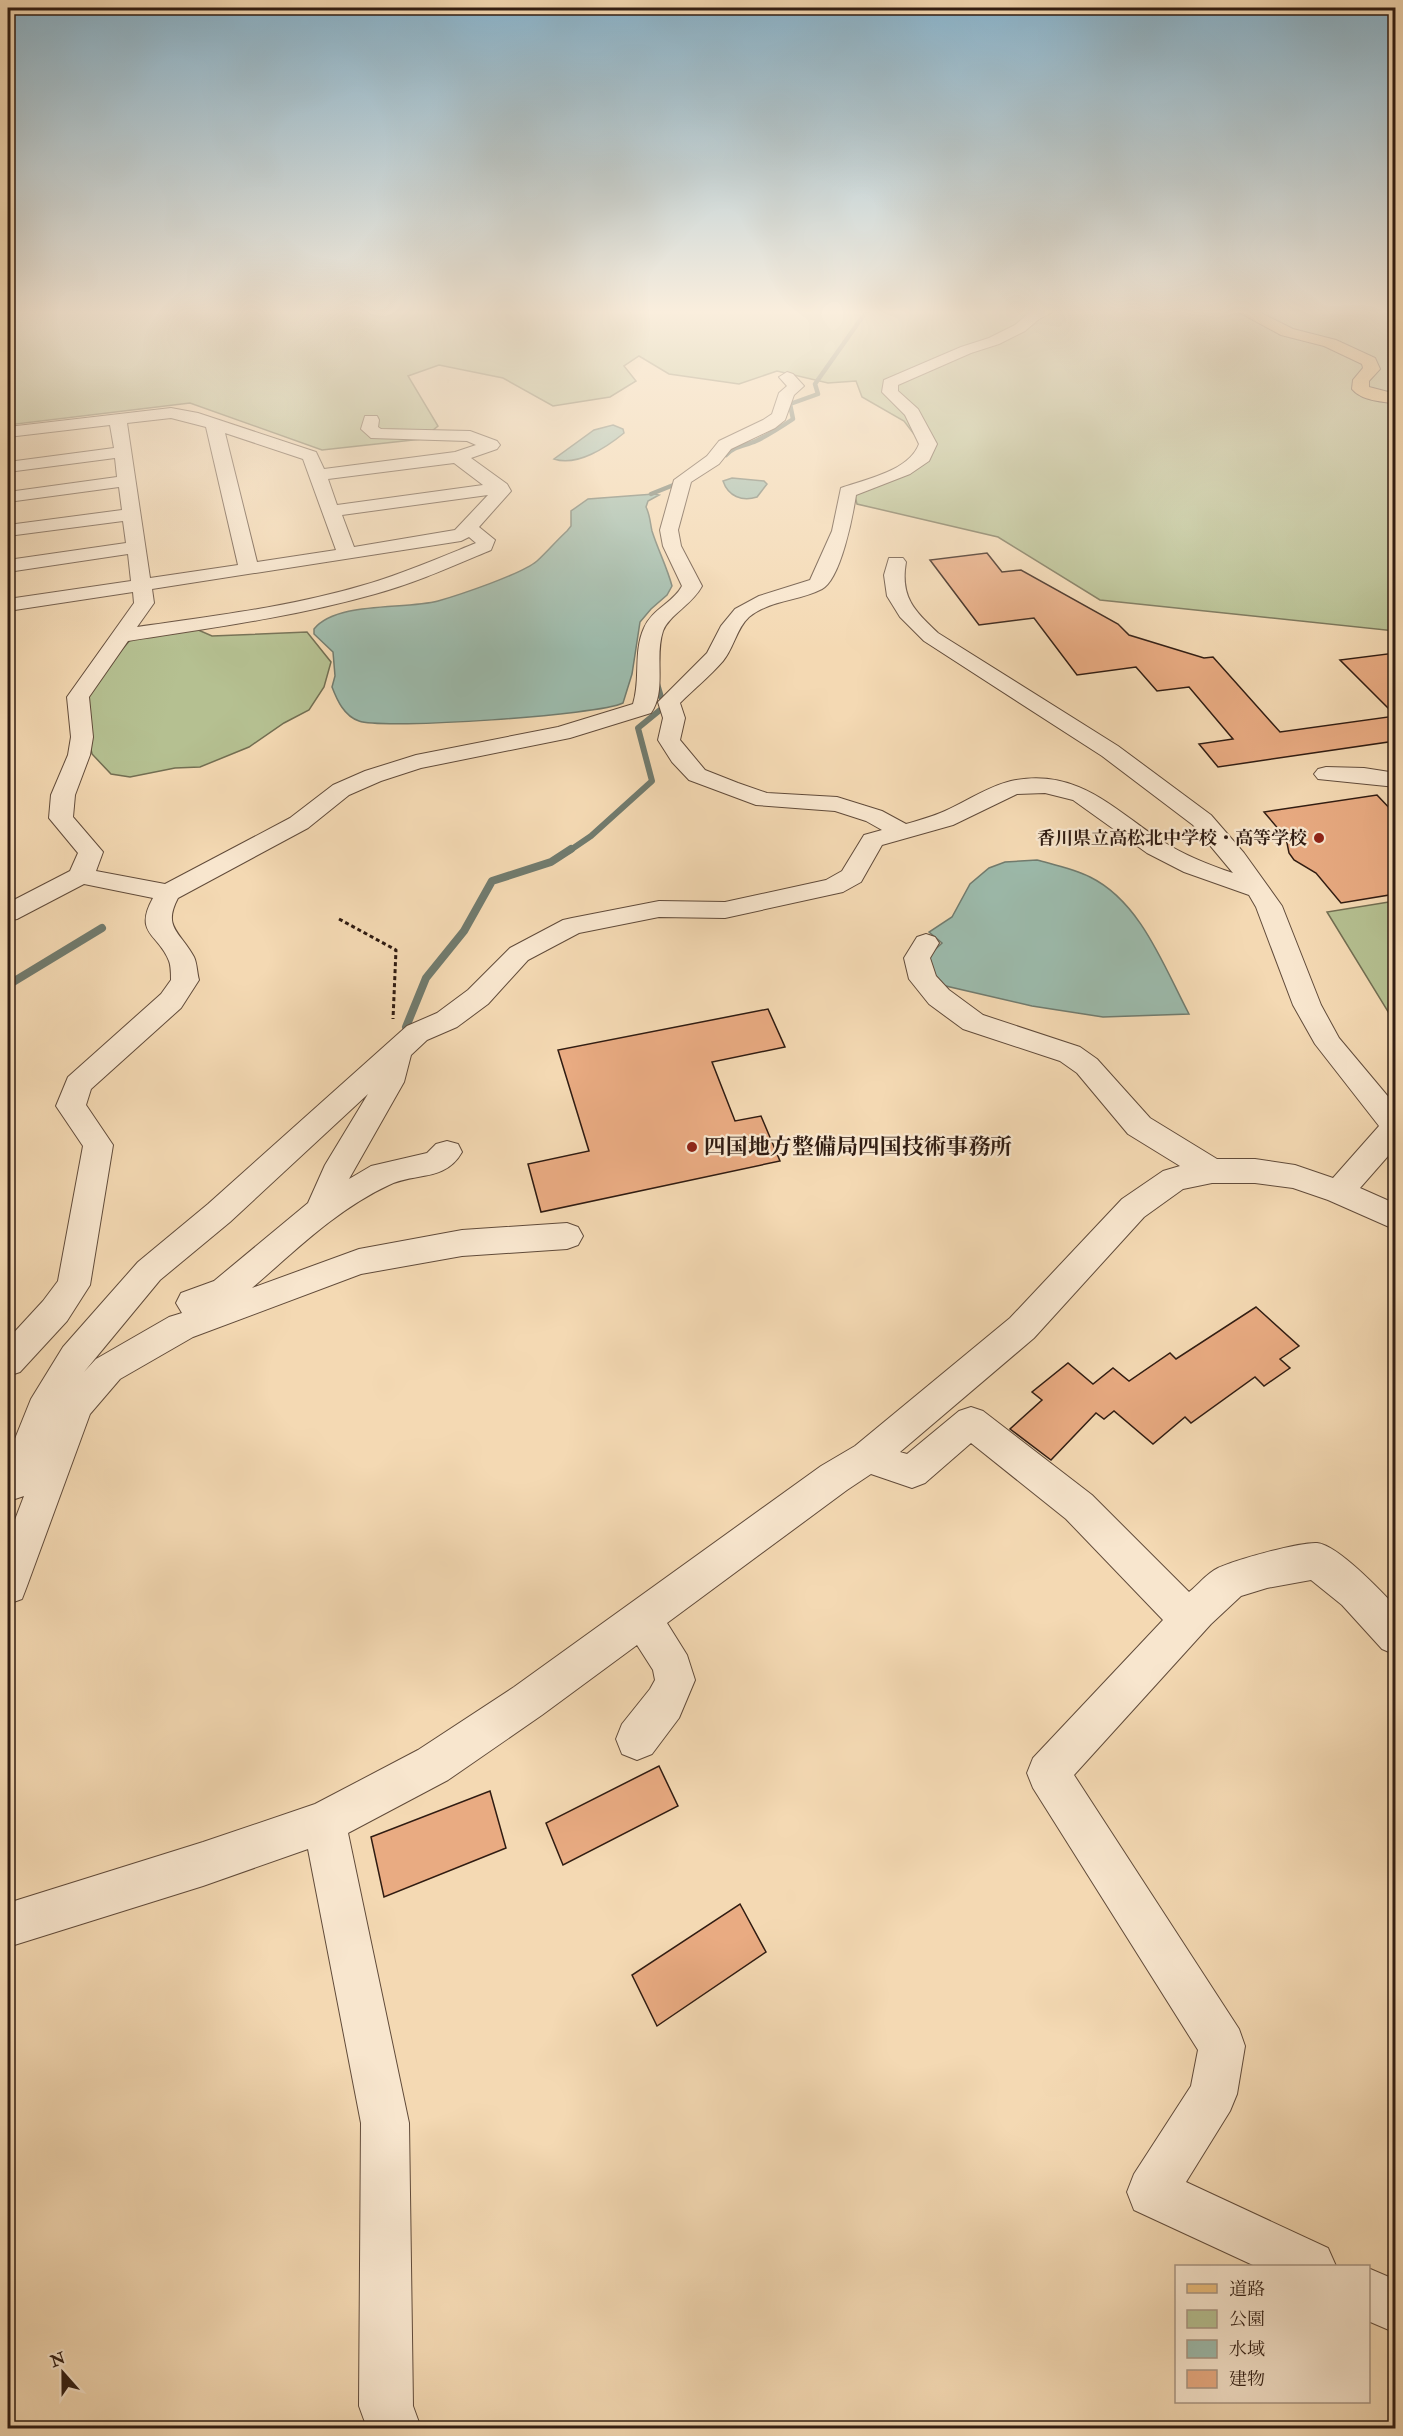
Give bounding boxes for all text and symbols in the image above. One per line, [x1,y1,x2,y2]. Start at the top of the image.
place label: 香川県立高松北中学校・高等学校 [1037,827,1307,850]
marker: 香川県立高松北中学校・高等学校 [1312,831,1326,845]
place label: 四国地方整備局四国技術事務所 [704,1133,1012,1161]
marker: 四国地方整備局四国技術事務所 [685,1140,699,1154]
legend [1175,2265,1370,2403]
text: 道路 [1229,2278,1265,2301]
text: 公園 [1229,2308,1265,2331]
text: 水域 [1229,2338,1265,2361]
north arrow [33,2343,93,2403]
text: N [47,2348,69,2372]
text: 建物 [1229,2368,1265,2391]

